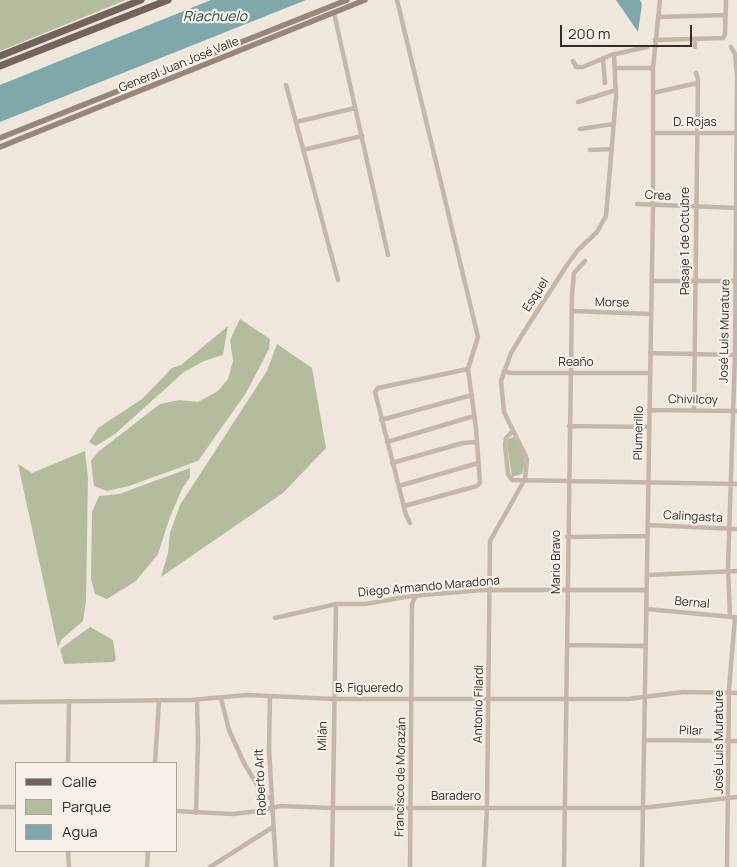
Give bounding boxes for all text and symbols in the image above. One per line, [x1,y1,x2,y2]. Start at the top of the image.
water label: Riachuelo [183,9,247,25]
scale bar [562,15,694,47]
text: 200 m [568,23,611,44]
street label: General Juan José Valle [117,34,241,96]
street label: D. Rojas [673,116,717,130]
street label: Pasaje 1 de Octubre [679,187,693,295]
street label: Crea [644,188,672,204]
street label: Esquel [520,275,552,315]
street label: José Luis Murature [717,279,733,383]
street label: Morse [595,295,629,311]
street label: Reaño [558,356,594,370]
street label: Chivilcoy [668,392,718,408]
street label: Plumerillo [631,406,647,460]
street label: Calingasta [663,508,723,526]
street label: Mario Bravo [550,530,564,594]
street label: Diego Armando Maradona [357,574,501,600]
street label: Bernal [674,594,710,612]
street label: Antonio Filardi [471,665,487,743]
street label: B. Figueredo [335,682,403,696]
street label: José Luis Murature [713,690,727,794]
street label: Francisco de Morazán [393,717,409,837]
street label: Milán [316,721,330,751]
street label: Pilar [679,724,703,738]
street label: Roberto Arlt [252,748,270,816]
legend [15,762,178,852]
text: Calle [62,771,97,792]
street label: Baradero [431,790,481,804]
text: Parque [62,796,111,817]
text: Agua [62,821,98,842]

